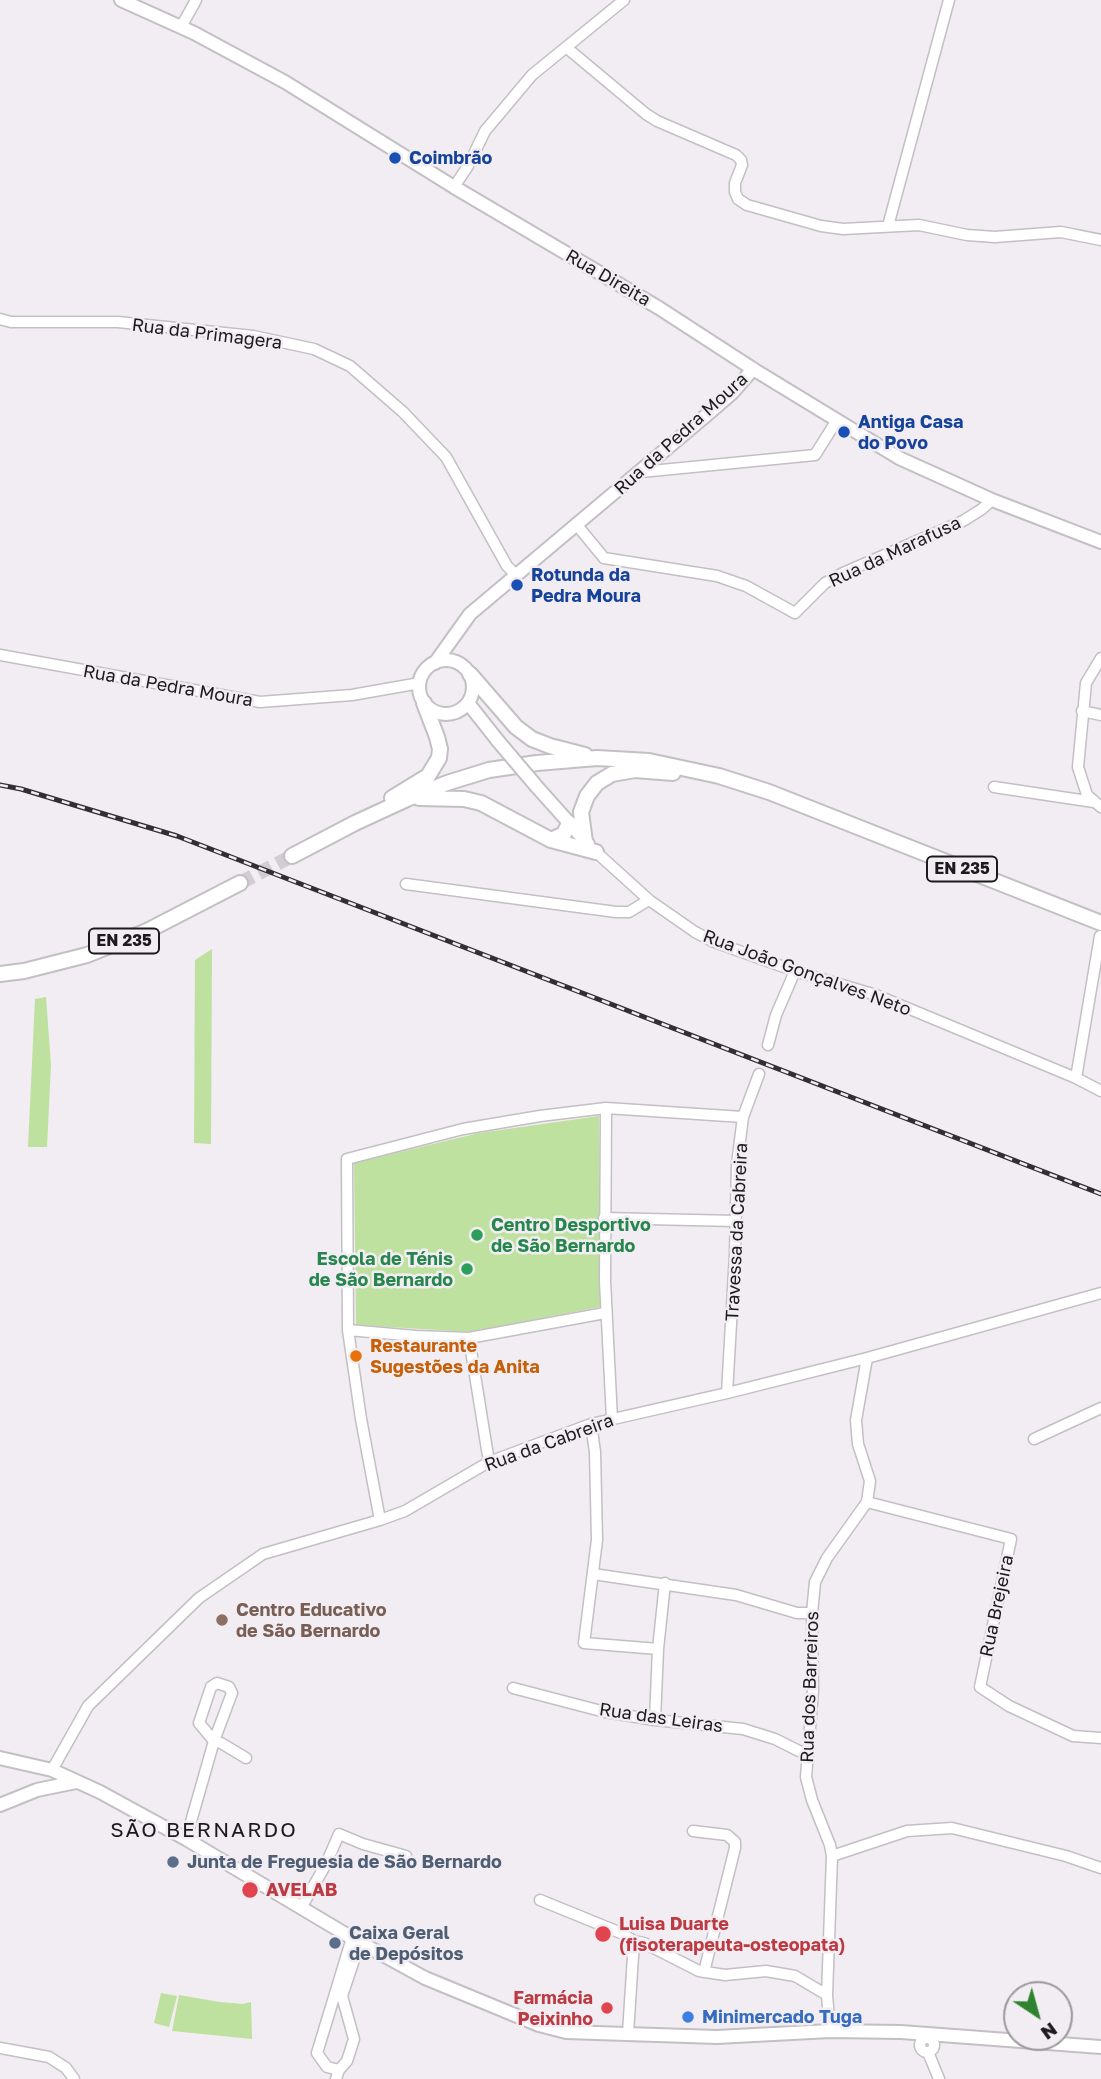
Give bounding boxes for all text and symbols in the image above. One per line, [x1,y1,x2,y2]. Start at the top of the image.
place label: Coimbrão [409,147,492,169]
marker: Coimbrão [387,150,403,166]
street label: Rua Direita [562,245,654,311]
street label: Rua da Primagera [131,314,283,354]
street label: Rua da Pedra Moura [610,368,752,500]
place label: Antiga Casa do Povo [858,411,964,453]
marker: Antiga Casa do Povo [836,424,852,440]
street label: Rua da Marafusa [826,512,964,592]
place label: Rotunda da Pedra Moura [531,564,641,606]
marker: Rotunda da Pedra Moura [509,577,525,593]
street label: Rua da Pedra Moura [81,660,255,712]
road number: EN 235 [927,856,997,882]
street label: Rua João Gonçalves Neto [700,925,914,1021]
road number: EN 235 [89,928,159,953]
street label: Travessa da Cabreira [722,1142,752,1322]
place label: Centro Desportivo de São Bernardo [491,1214,651,1256]
marker: Centro Desportivo de São Bernardo [469,1227,485,1243]
place label: Escola de Ténis de São Bernardo [309,1248,453,1290]
marker: Escola de Ténis de São Bernardo [459,1261,475,1277]
place label: Restaurante Sugestões da Anita [370,1335,540,1378]
marker: Restaurante Sugestões da Anita [348,1348,364,1364]
street label: Rua da Cabreira [482,1410,616,1476]
street label: Rua Brejeira [976,1553,1018,1659]
place label: Centro Educativo de São Bernardo [236,1599,387,1642]
street label: Rua dos Barreiros [797,1611,823,1763]
marker: Centro Educativo de São Bernardo [214,1612,230,1628]
street label: Rua das Leiras [598,1699,724,1737]
district label: SÃO BERNARDO [112,1817,296,1843]
place label: Junta de Freguesia de São Bernardo [187,1851,502,1873]
marker: Junta de Freguesia de São Bernardo [165,1854,181,1870]
place label: AVELAB [266,1879,338,1901]
marker: AVELAB [240,1880,260,1900]
place label: Luisa Duarte (fisoterapeuta-osteopata) [619,1913,845,1955]
place label: Caixa Geral de Depósitos [349,1922,464,1965]
marker: Luisa Duarte (fisoterapeuta-osteopata) [593,1924,613,1944]
marker: Caixa Geral de Depósitos [327,1935,343,1951]
north arrow [1003,1981,1073,2051]
place label: Farmácia Peixinho [513,1987,593,2030]
marker: Farmácia Peixinho [599,2000,615,2016]
place label: Minimercado Tuga [702,2006,862,2028]
marker: Minimercado Tuga [680,2009,696,2025]
text: N [1037,2018,1062,2045]

